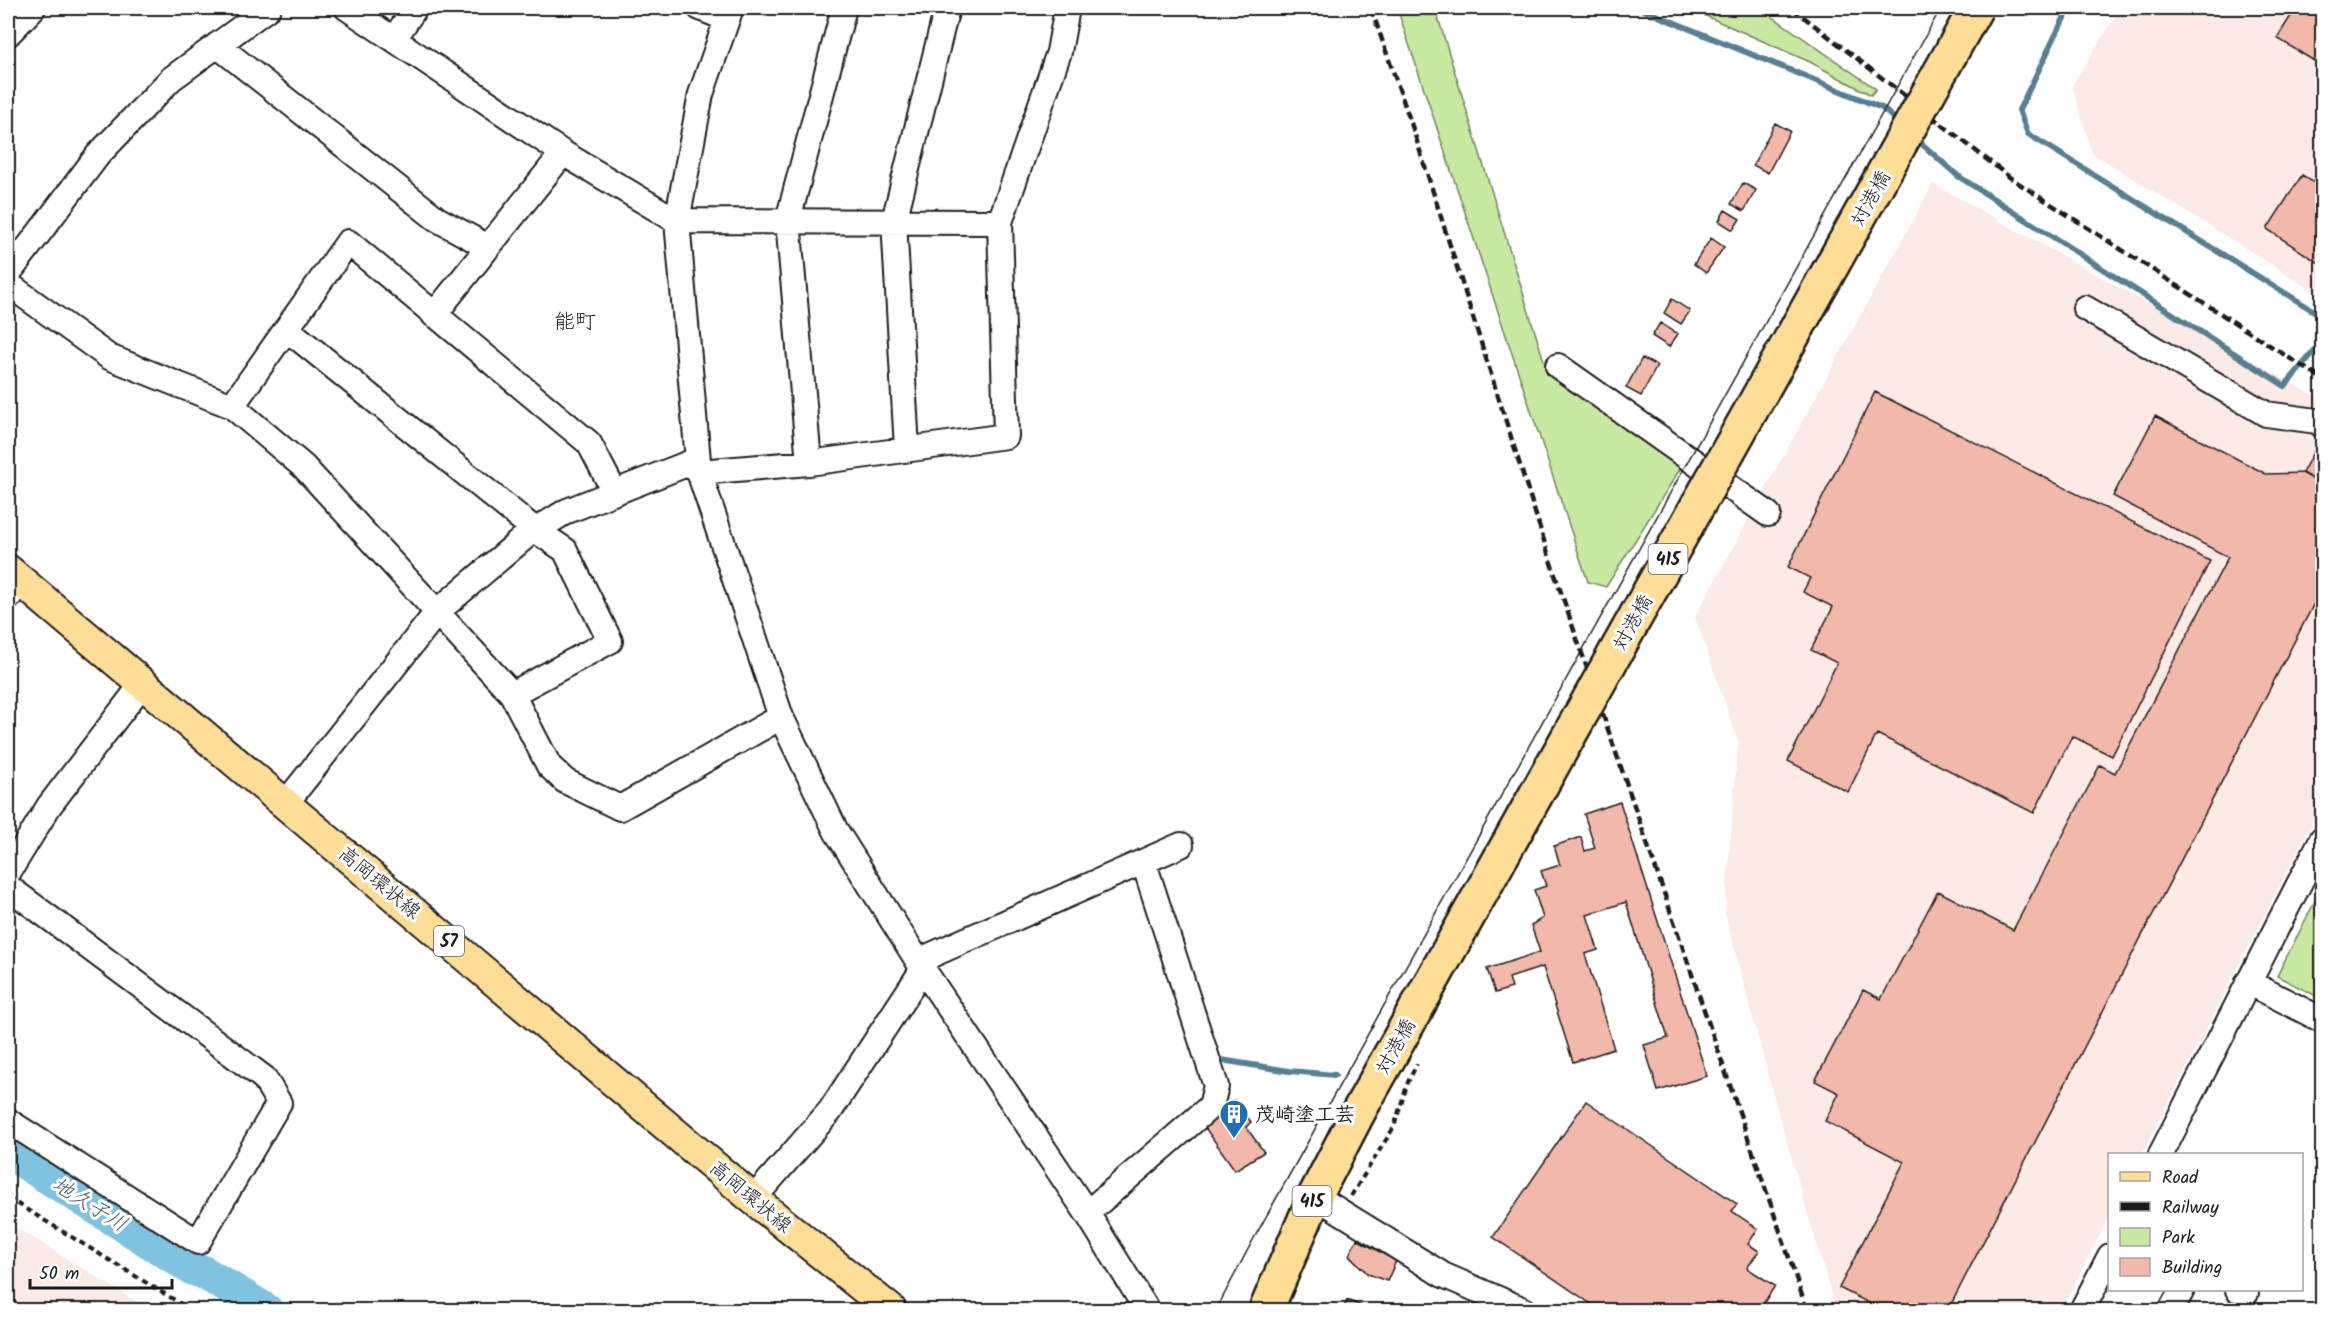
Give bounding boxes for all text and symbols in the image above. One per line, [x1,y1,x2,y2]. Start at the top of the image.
street label: 対港橋 [1843,165,1900,233]
district label: 能町 [554,306,596,339]
road number: 415 [1648,544,1688,574]
street label: 対港橋 [1605,589,1662,657]
street label: 高岡環状線 [330,839,427,928]
road number: 57 [434,926,464,956]
street label: 対港橋 [1368,1013,1425,1081]
building icon: 茂崎塗工芸 [1218,1098,1250,1140]
place label: 茂崎塗工芸 [1255,1100,1355,1132]
street label: 高岡環状線 [701,1153,798,1242]
legend [2108,1153,2303,1291]
text: Road [2162,1164,2199,1193]
water label: 地久子川 [45,1169,134,1242]
road number: 415 [1292,1186,1332,1216]
text: Railway [2162,1194,2219,1223]
text: Park [2162,1224,2195,1253]
scale bar [30,1252,172,1290]
text: Building [2162,1254,2222,1283]
text: 50 m [39,1260,79,1289]

